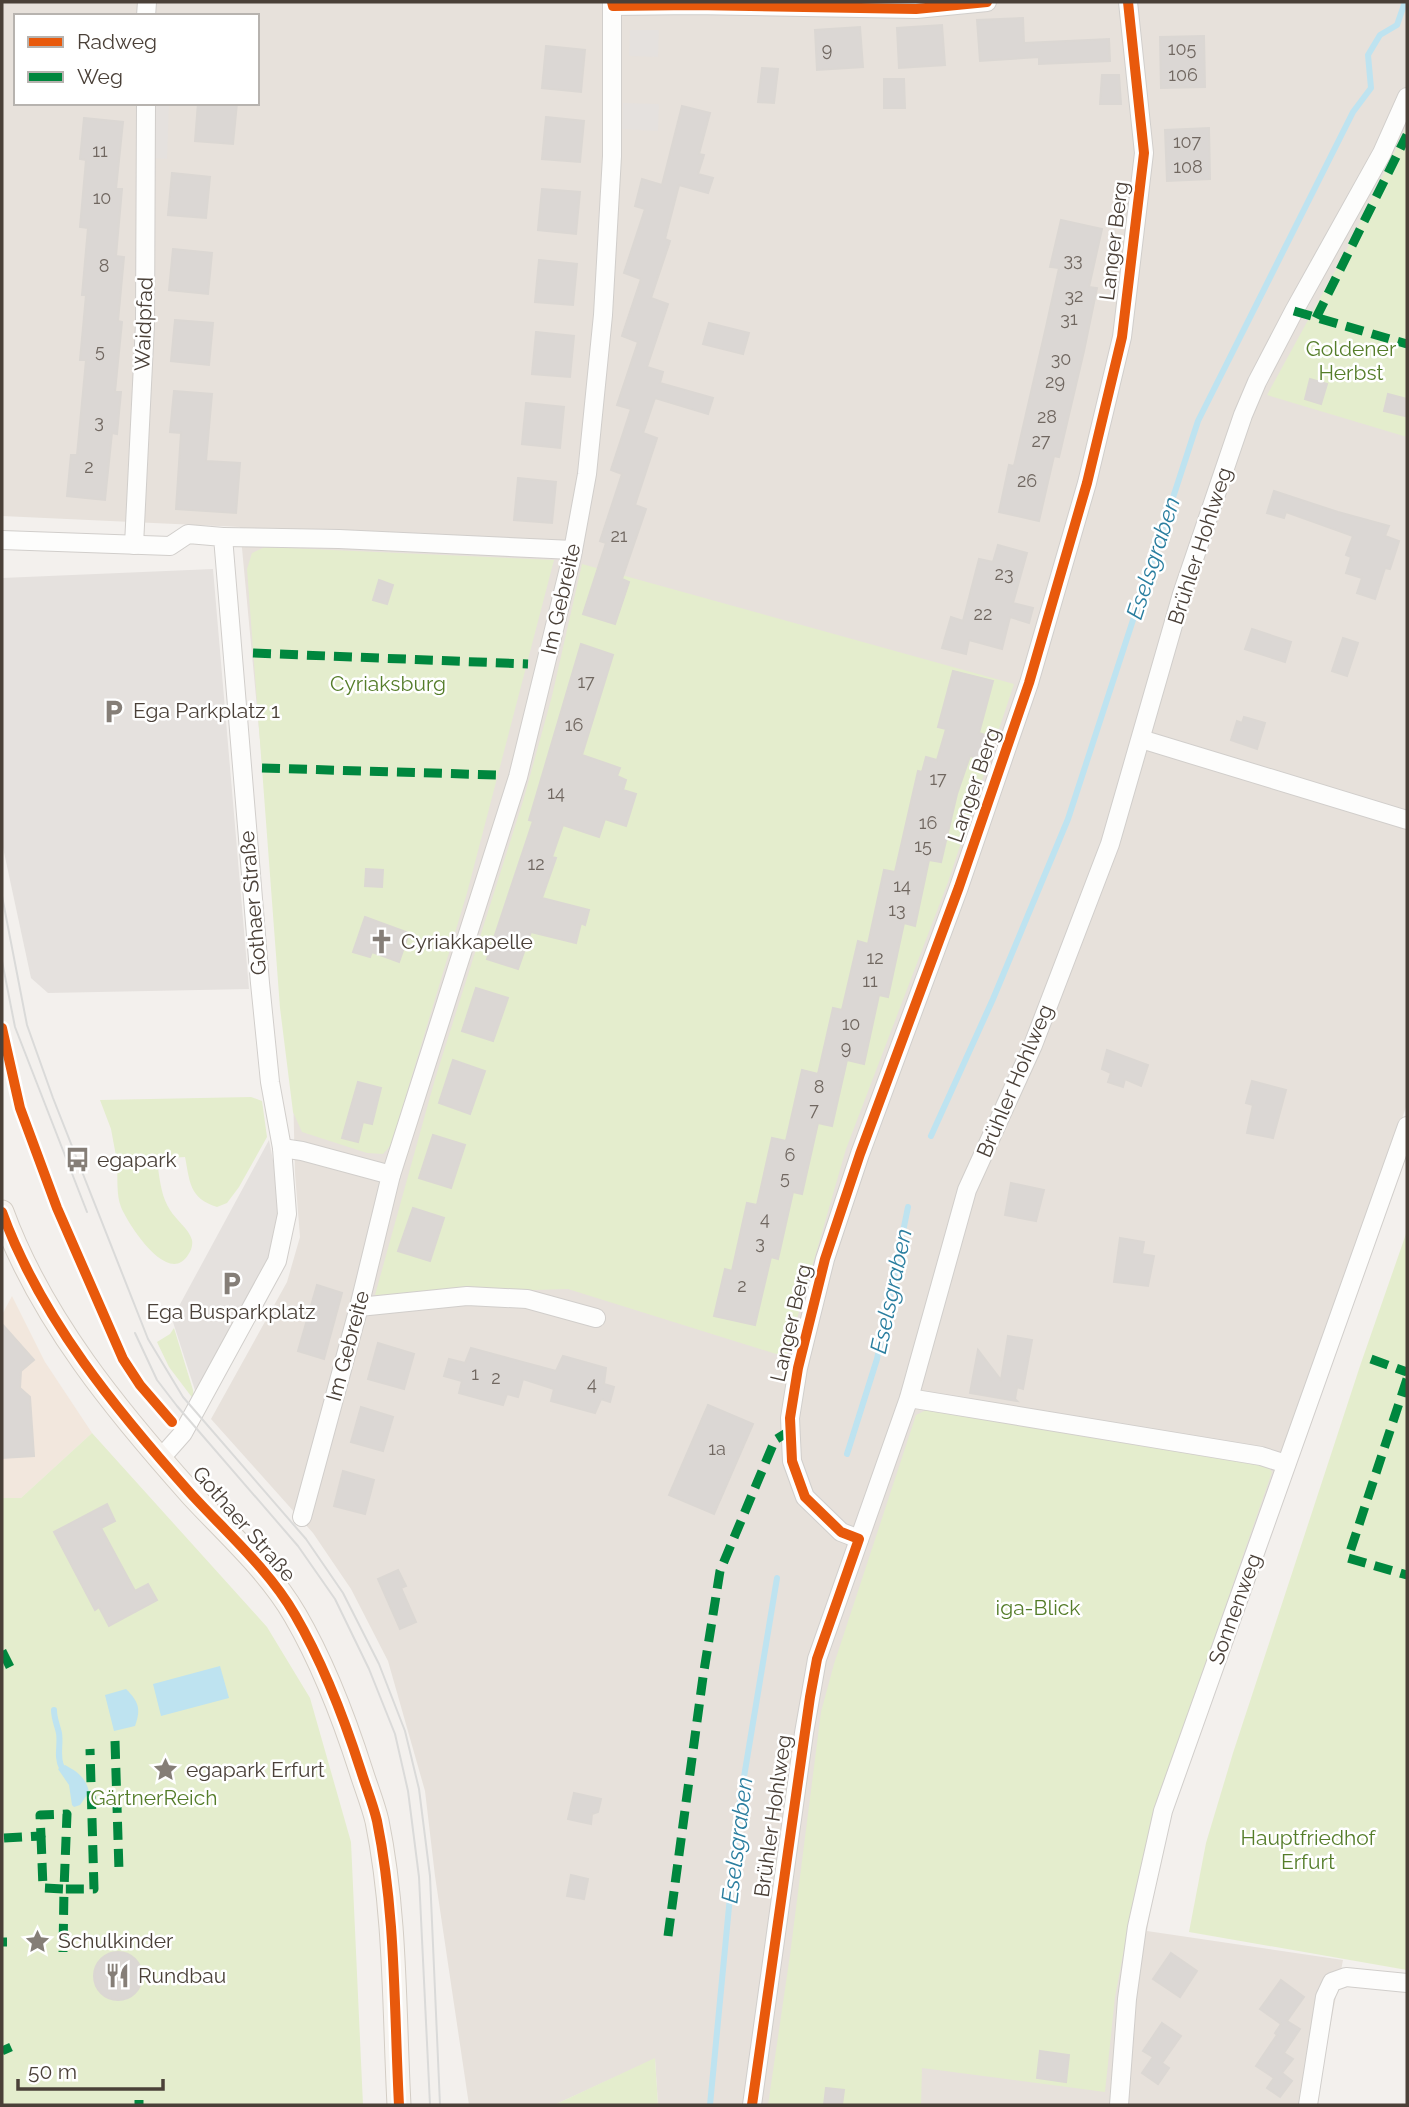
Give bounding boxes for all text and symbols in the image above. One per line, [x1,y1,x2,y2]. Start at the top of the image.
legend [14,14,259,105]
text: Radweg [77,29,157,54]
house number: 105 [1168,38,1196,59]
house number: 9 [822,39,832,60]
text: Weg [77,64,123,89]
house number: 106 [1168,64,1198,85]
house number: 107 [1173,131,1201,152]
house number: 11 [92,140,108,161]
house number: 108 [1173,156,1203,177]
street label: Langer Berg [1094,180,1133,302]
house number: 10 [93,187,111,208]
house number: 33 [1063,249,1083,270]
house number: 8 [99,255,109,276]
street label: Waidpfad [129,277,158,371]
house number: 32 [1065,285,1084,306]
house number: 31 [1060,308,1078,329]
park label: Goldener Herbst [1306,336,1397,385]
house number: 5 [95,340,105,361]
house number: 30 [1051,348,1071,369]
house number: 29 [1045,371,1065,392]
house number: 28 [1037,406,1057,427]
house number: 3 [94,411,104,432]
house number: 27 [1031,430,1051,451]
house number: 2 [84,456,94,477]
street label: Brühler Hohlweg [1162,464,1237,628]
house number: 26 [1017,470,1037,491]
water label: Eselsgraben [1120,493,1185,622]
house number: 21 [610,525,628,546]
street label: Im Gebreite [536,541,585,657]
house number: 23 [995,563,1014,584]
house number: 22 [974,603,992,624]
park label: Cyriaksburg [330,671,446,696]
house number: 17 [577,671,595,692]
parking icon: Ega Parkplatz 1 [99,697,127,725]
place label: Ega Parkplatz 1 [133,698,280,723]
house number: 16 [565,714,583,735]
street label: Langer Berg [942,724,1005,846]
house number: 17 [929,768,947,789]
house number: 14 [547,782,565,803]
house number: 16 [919,812,937,833]
street label: Gothaer Straße [234,830,271,976]
house number: 15 [914,835,932,856]
house number: 12 [527,853,545,874]
house number: 14 [893,875,911,896]
house number: 13 [888,899,906,920]
church icon: Cyriakkapelle [367,928,395,956]
place label: Cyriakkapelle [401,929,533,954]
house number: 12 [866,947,884,968]
house number: 11 [862,970,878,991]
street label: Brühler Hohlweg [971,1001,1058,1161]
house number: 10 [842,1013,860,1034]
house number: 9 [841,1037,851,1058]
house number: 8 [814,1076,824,1097]
house number: 7 [809,1099,819,1120]
house number: 6 [785,1144,796,1165]
bus stop icon: egapark [63,1146,91,1174]
place label: egapark [97,1147,177,1172]
house number: 5 [780,1167,790,1188]
house number: 4 [760,1208,770,1229]
water label: Eselsgraben [864,1226,917,1356]
house number: 3 [755,1232,765,1253]
street label: Langer Berg [765,1262,816,1384]
parking icon: Ega Busparkplatz [217,1269,245,1297]
house number: 2 [737,1275,747,1296]
street label: Im Gebreite [321,1288,374,1404]
place label: Ega Busparkplatz [146,1299,316,1324]
house number: 1 [471,1363,479,1384]
house number: 2 [491,1367,501,1388]
house number: 4 [587,1373,597,1394]
house number: 1a [708,1438,726,1459]
street label: Gothaer Straße [187,1461,301,1587]
street label: Sonnenweg [1203,1550,1266,1668]
park label: iga-Blick [996,1595,1080,1620]
street label: Brühler Hohlweg [749,1733,796,1899]
place icon: egapark Erfurt [152,1756,180,1784]
place label: egapark Erfurt [186,1757,325,1782]
water label: Eselsgraben [715,1775,758,1905]
park label: GärtnerReich [91,1785,217,1810]
park label: Hauptfriedhof Erfurt [1241,1825,1377,1874]
place icon: Schulkinder [24,1927,52,1955]
place label: Schulkinder [58,1928,174,1953]
restaurant icon: Rundbau [104,1962,132,1990]
place label: Rundbau [138,1963,226,1988]
scale bar [18,2048,163,2092]
text: 50 m [28,2059,77,2084]

